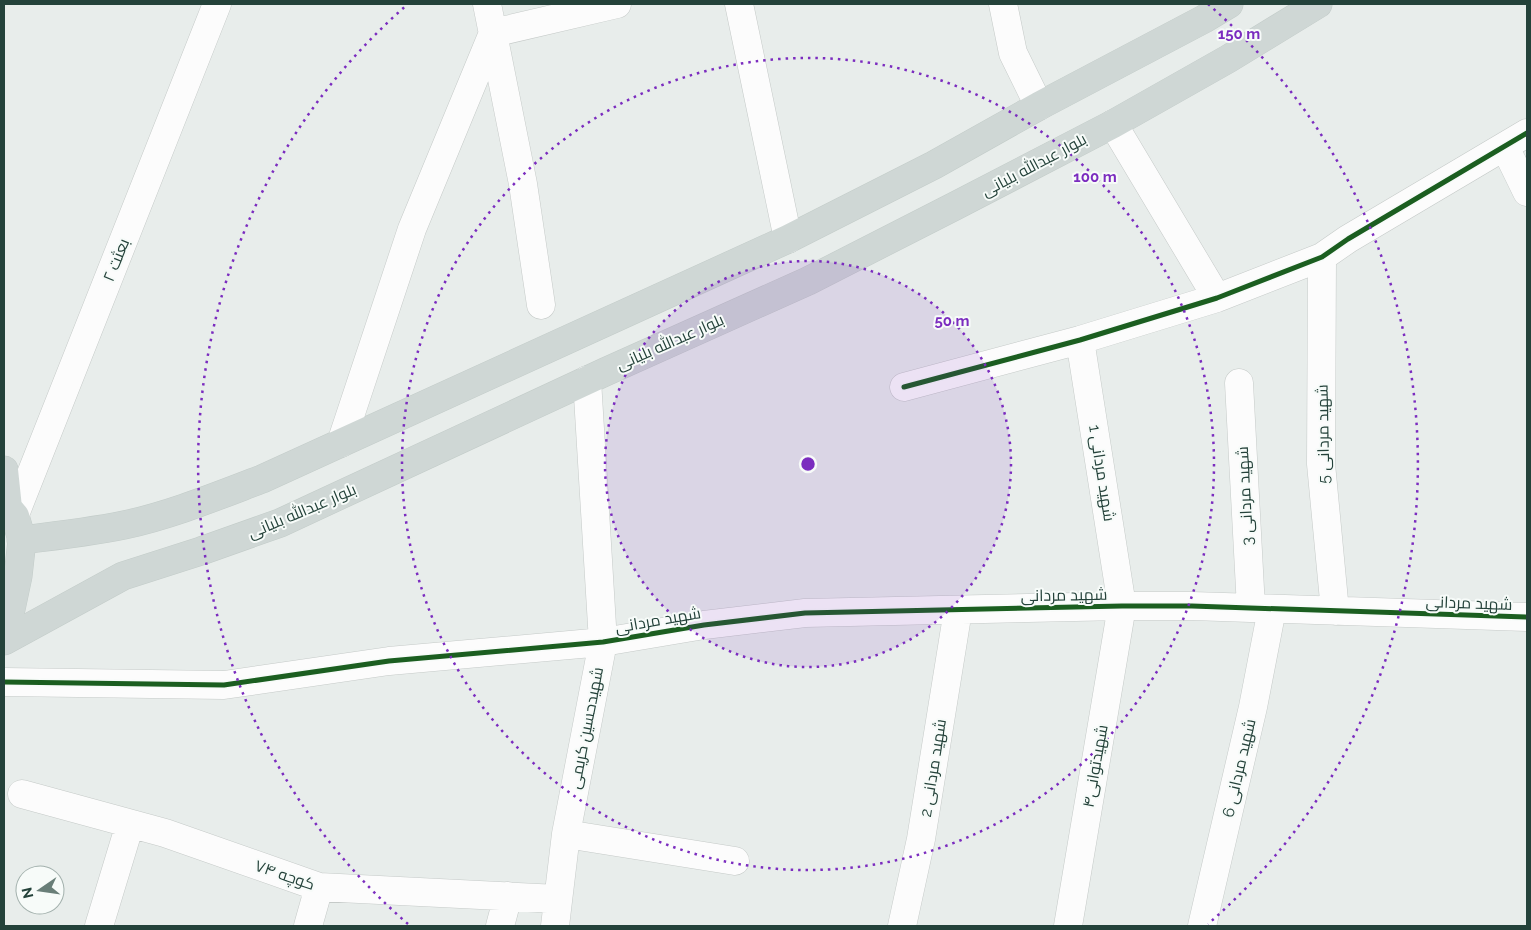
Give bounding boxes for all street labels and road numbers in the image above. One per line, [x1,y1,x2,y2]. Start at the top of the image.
street label: بلوار عبدالله بلیانی [978,128,1090,202]
street label: بعثت ۲ [99,236,133,284]
street label: بلوار عبدالله بلیانی [613,309,727,375]
street label: شهید مردانی 5 [1313,384,1334,484]
street label: شهید مردانی 1 [1084,423,1119,523]
street label: شهید مردانی 3 [1233,446,1258,546]
street label: بلوار عبدالله بلیانی [244,479,360,543]
street label: شهید مردانی [1021,585,1108,606]
street label: شهید مردانی [1425,592,1513,615]
street label: شهید مردانی [614,603,702,638]
street label: شهیدحسین کریمی [565,665,608,791]
street label: شهید مردانی 6 [1218,717,1261,819]
street label: شهید مردانی 2 [916,718,951,819]
street label: شهیدتوانی۴ [1078,723,1113,809]
street label: کوچه ۷۴ [252,856,317,896]

